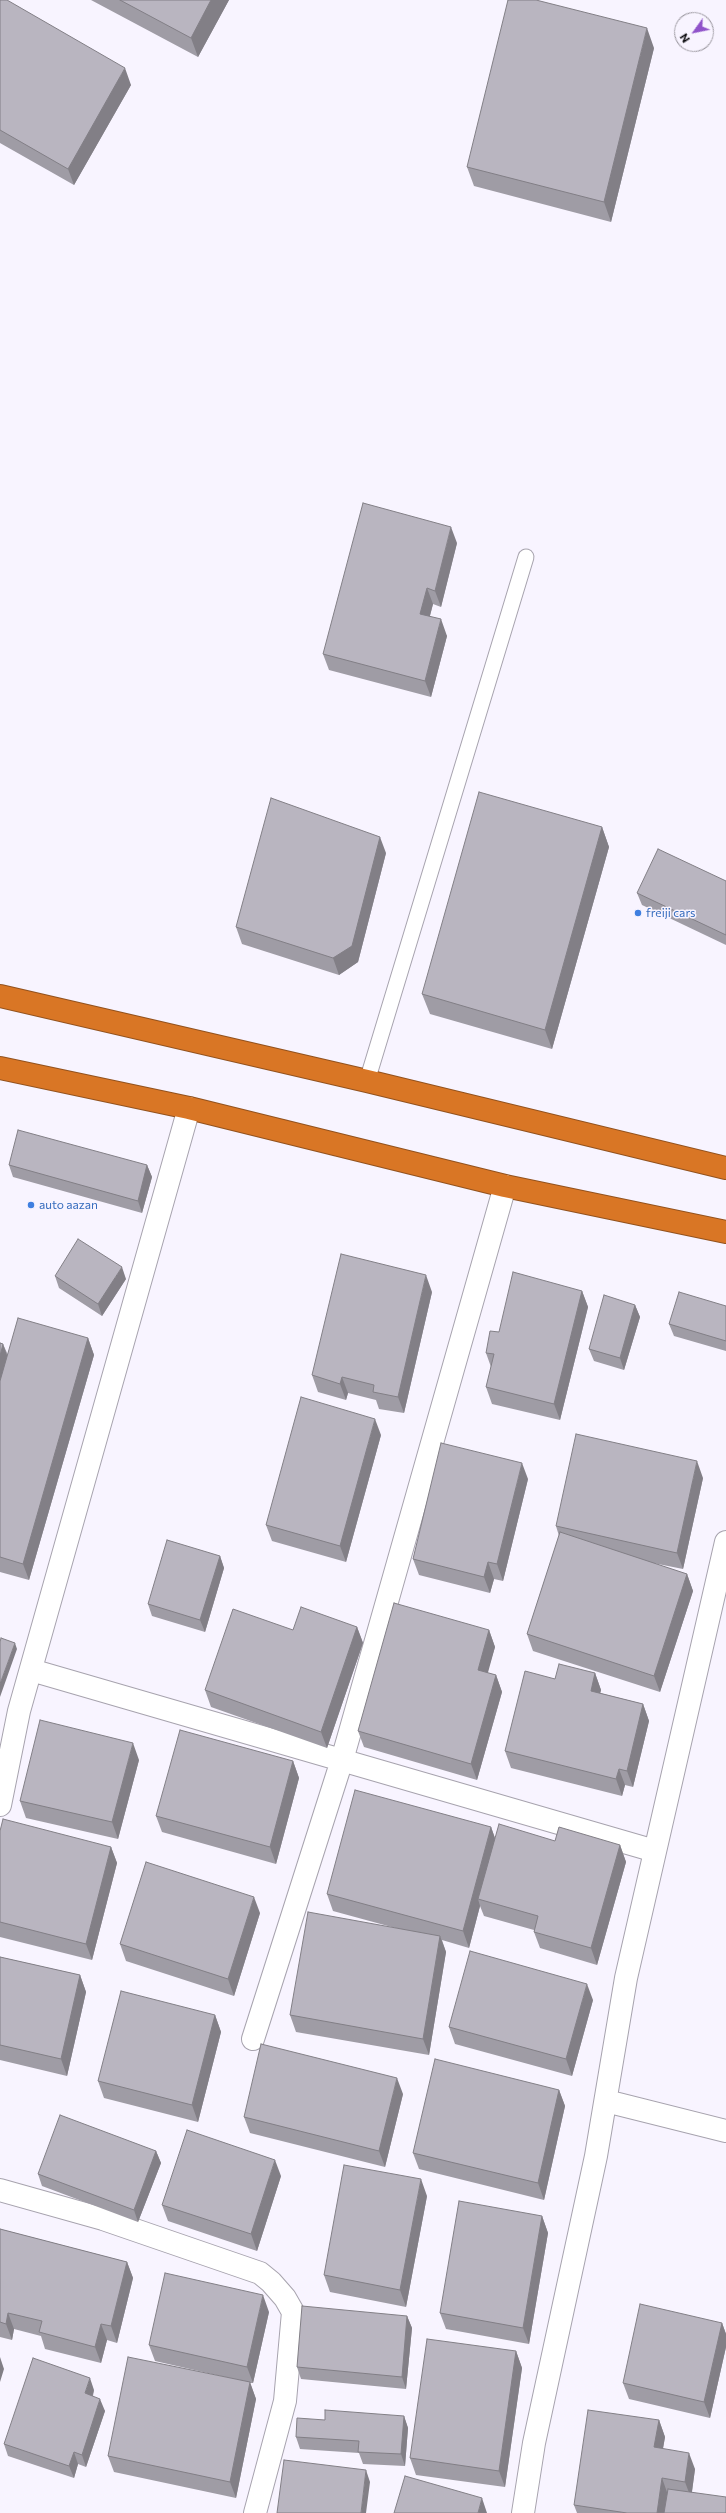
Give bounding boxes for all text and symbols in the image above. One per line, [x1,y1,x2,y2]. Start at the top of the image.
north arrow [674,12,714,52]
text: N [677,31,692,45]
place label: freiji cars [646,906,695,920]
marker: freiji cars [633,908,643,918]
place label: auto aazan [39,1198,98,1212]
marker: auto aazan [26,1200,36,1210]

